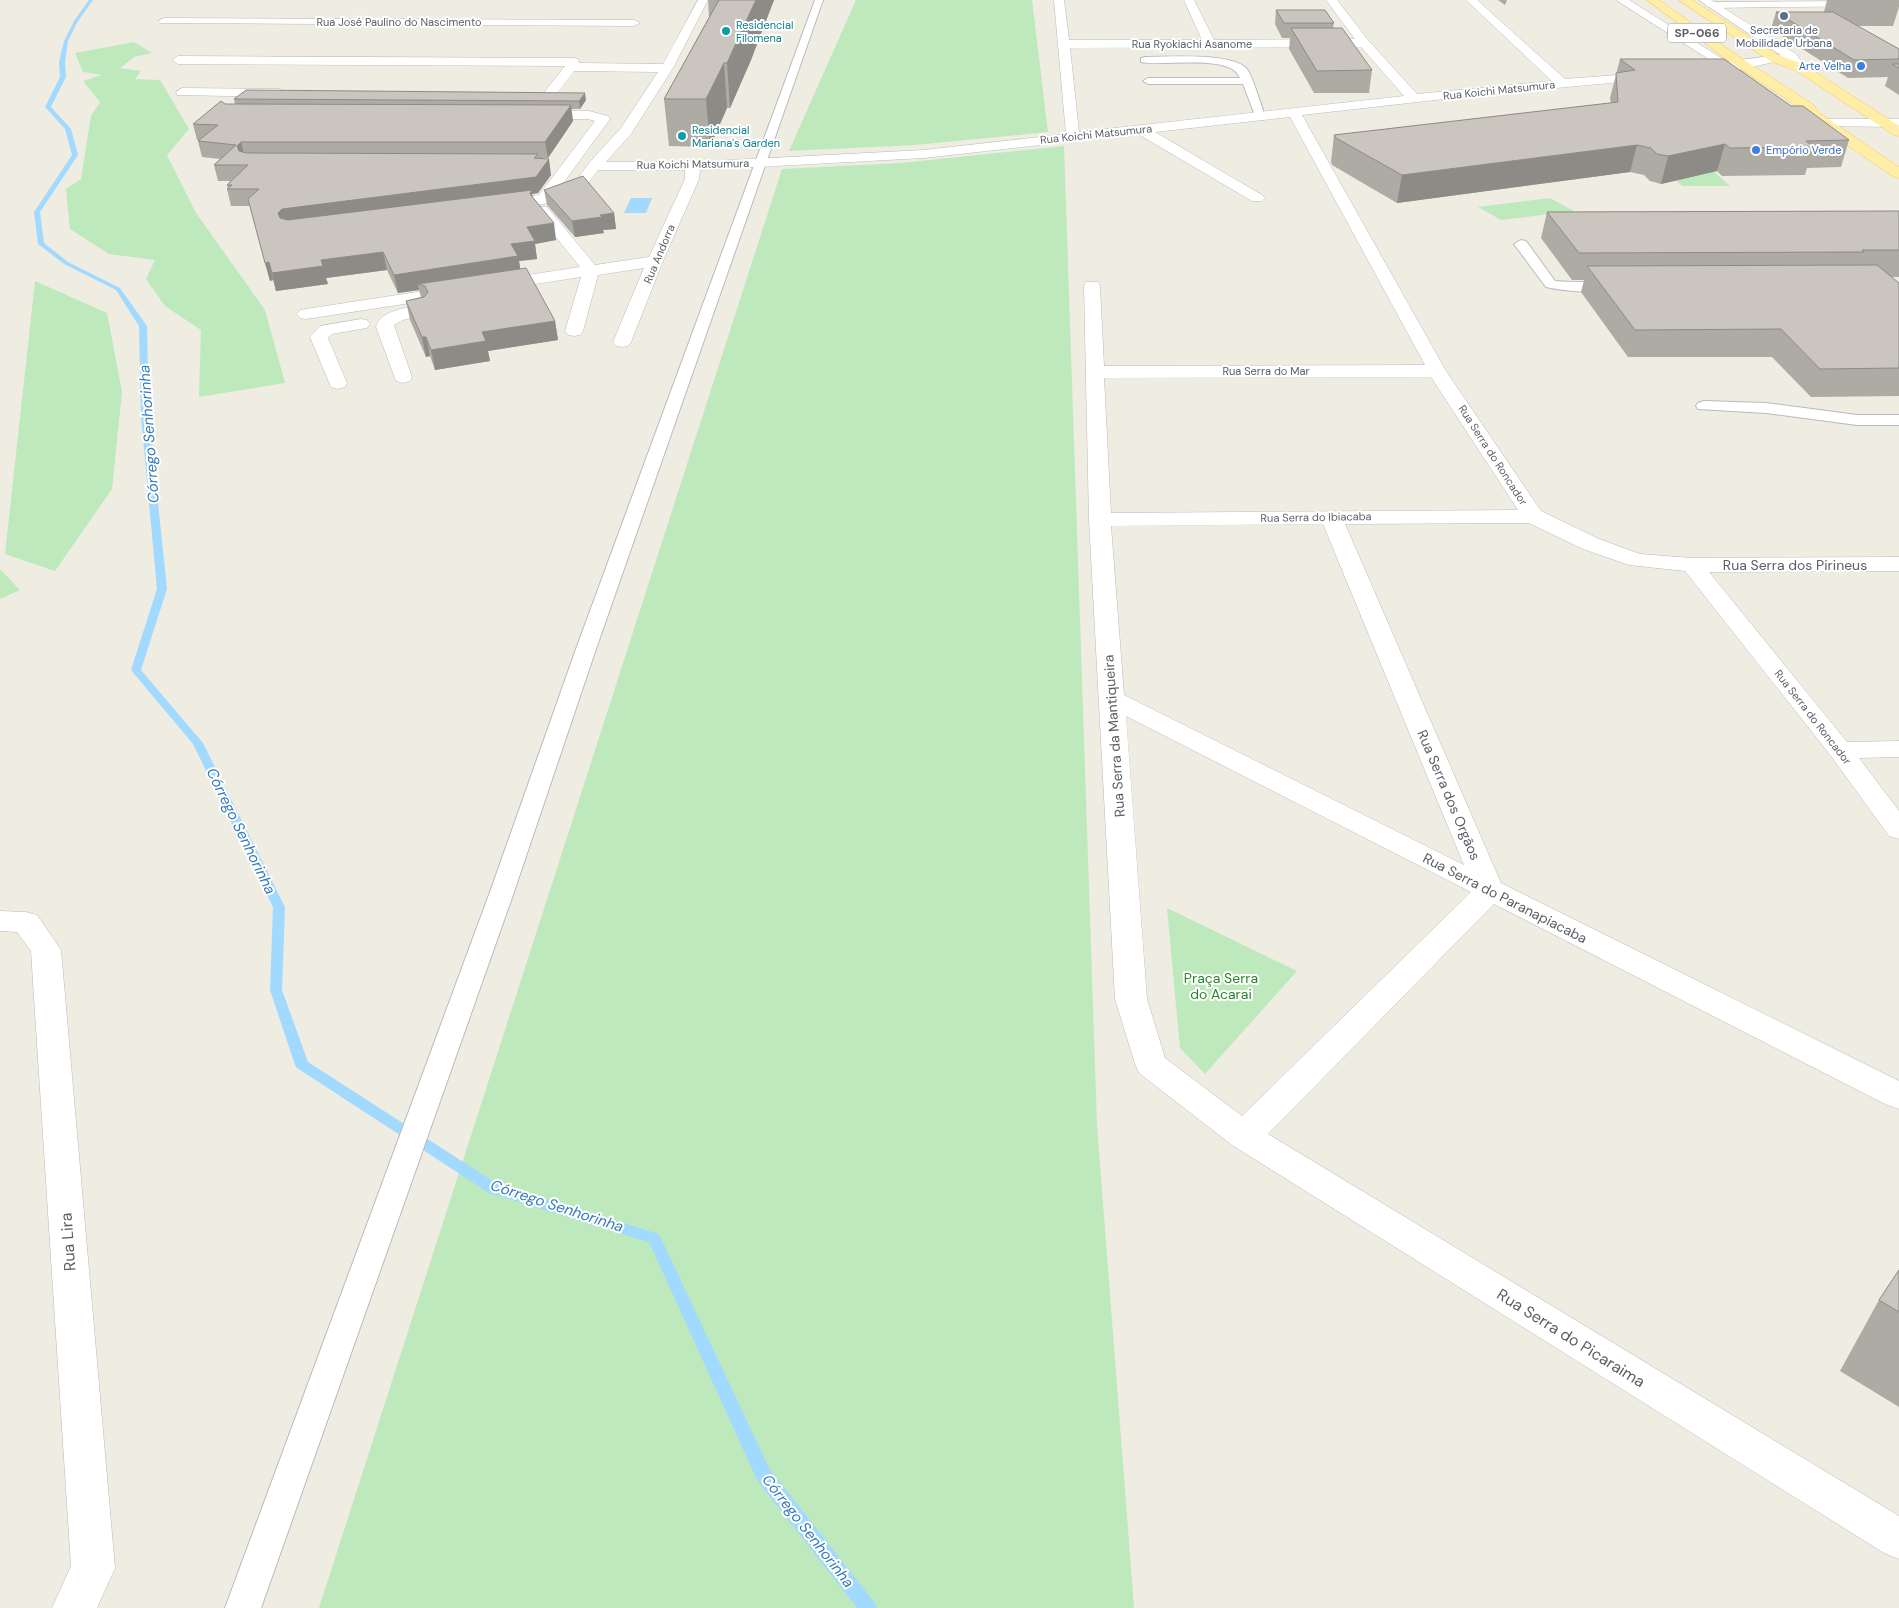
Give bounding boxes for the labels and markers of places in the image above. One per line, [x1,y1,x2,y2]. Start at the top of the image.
marker: Secretaria de Mobilidade Urbana [1778,10,1790,22]
place label: Residencial Filomena [736,18,793,45]
place label: Secretaria de Mobilidade Urbana [1736,23,1832,50]
marker: Residencial Filomena [720,25,732,37]
place label: Arte Velha [1799,59,1851,73]
marker: Arte Velha [1855,60,1867,72]
place label: Residencial Mariana's Garden [692,123,780,150]
marker: Residencial Mariana's Garden [676,130,688,142]
place label: Empório Verde [1766,143,1841,157]
marker: Empório Verde [1750,144,1762,156]

